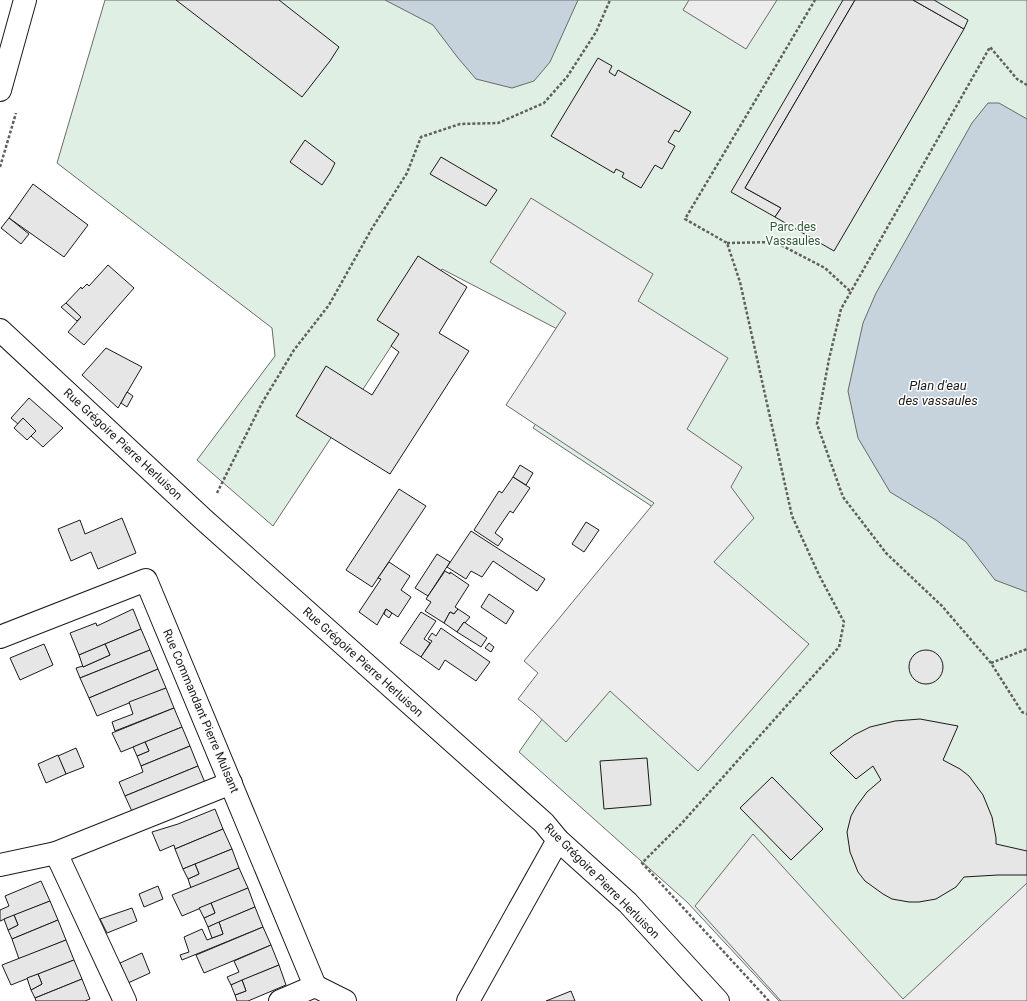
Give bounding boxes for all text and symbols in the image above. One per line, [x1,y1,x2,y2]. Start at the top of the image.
park label: Parc des Vassaules [766,220,820,248]
water label: Plan d'eau des vassaules [898,378,978,408]
street label: Rue Grégoire Pierre Herluison [61,385,185,503]
street label: Rue Grégoire Pierre Herluison [300,604,426,720]
street label: Rue Commandant Pierre Mulsant [160,627,242,795]
street label: Rue Grégoire Pierre Herluison [542,821,662,941]

